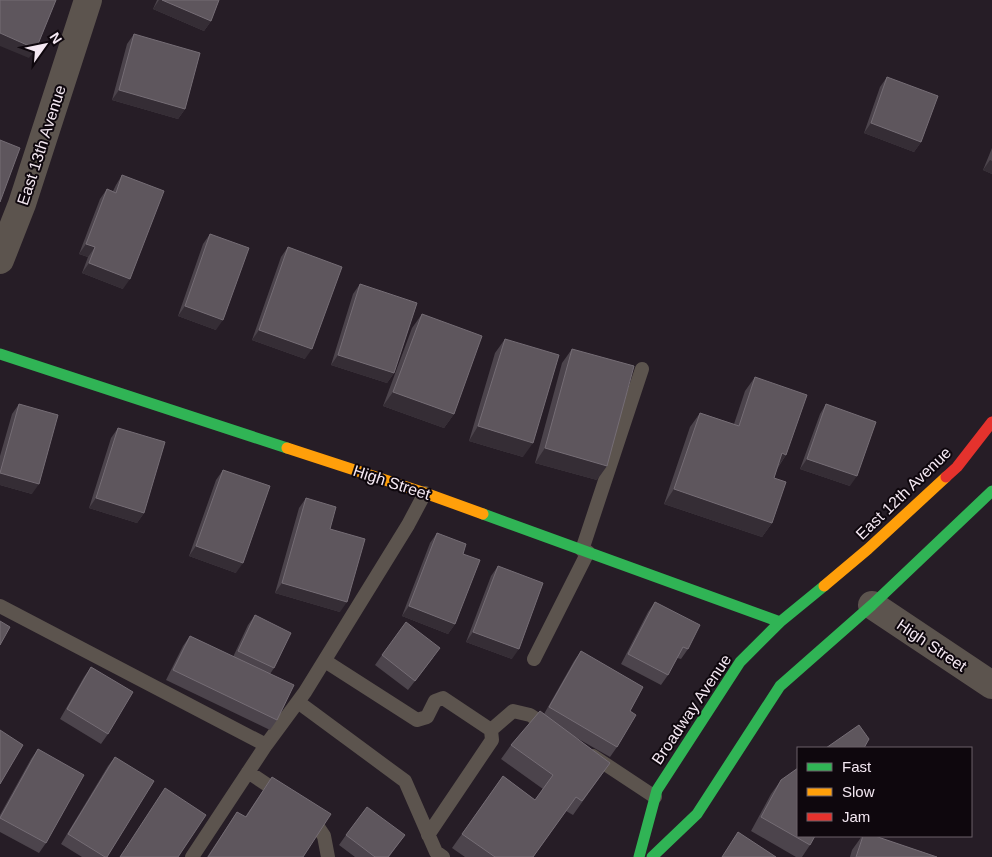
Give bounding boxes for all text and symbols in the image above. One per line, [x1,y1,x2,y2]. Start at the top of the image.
north arrow [20,20,70,70]
text: N [46,29,65,47]
street label: East 13th Avenue [14,83,69,207]
street label: East 12th Avenue [852,444,954,543]
street label: High Street [351,462,433,503]
street label: High Street [894,616,970,675]
street label: Broadway Avenue [648,651,734,767]
legend [797,747,972,837]
text: Fast [842,758,872,775]
text: Slow [842,783,875,800]
text: Jam [842,808,870,825]

